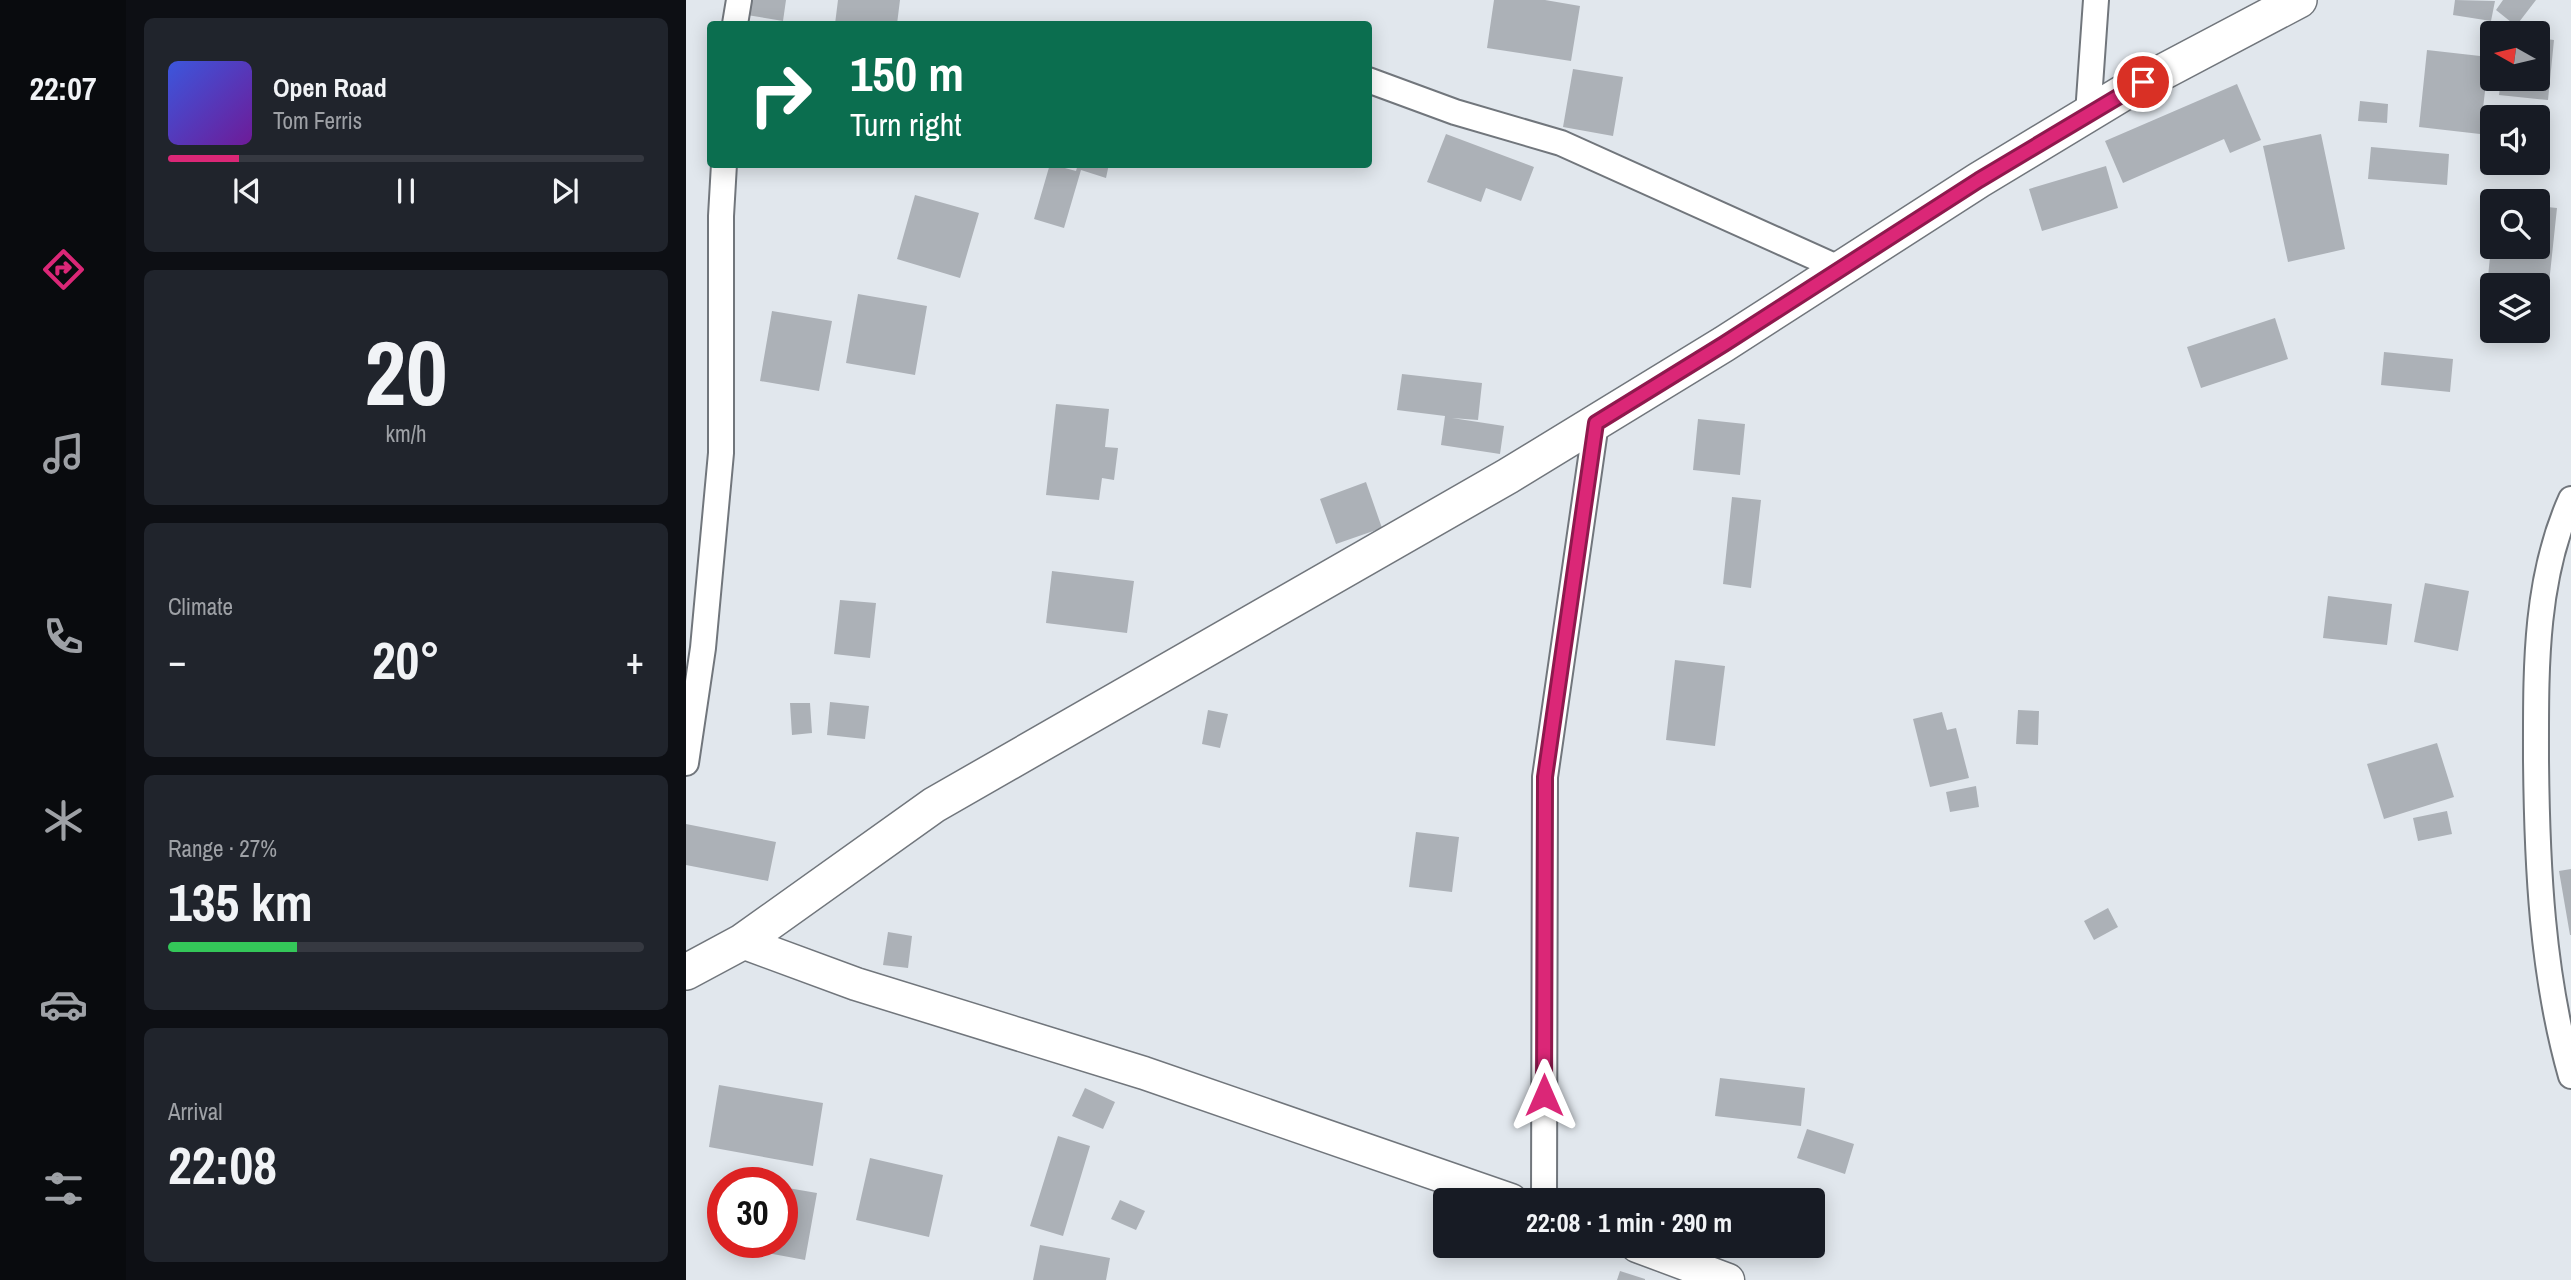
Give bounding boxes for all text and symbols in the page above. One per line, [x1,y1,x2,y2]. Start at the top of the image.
north arrow [2480,21,2550,91]
map controls [2480,21,2550,343]
text: 150 m [850,40,964,106]
icon: right [735,49,826,140]
pin [2113,52,2173,112]
icon: arrive [2124,63,2162,101]
text: 22:07 [29,67,97,110]
text: Open Road [273,70,387,105]
text: Turn right [850,103,962,146]
text: Tom Ferris [273,105,362,136]
button: sound [2480,105,2550,175]
icon: previous [228,172,266,210]
icon: pause [387,172,425,210]
icon: next [546,172,584,210]
button: search [2480,189,2550,259]
icon: directions [39,245,88,294]
button: layers [2480,273,2550,343]
text: 20 [365,311,448,433]
text: km/h [386,418,426,449]
icon: music [39,429,88,478]
text: Climate [168,591,233,622]
icon: phone [39,612,88,661]
text: 20° [372,625,440,695]
text: − [168,635,186,686]
text: + [626,635,644,686]
icon: climate [39,796,88,845]
text: Range · 27% [168,833,277,864]
text: 135 km [168,867,313,937]
icon: car [39,980,88,1029]
position arrow [1507,1058,1581,1132]
text: Arrival [168,1096,223,1127]
text: 22:08 [168,1130,277,1200]
icon: filters [39,1164,88,1213]
speed limit sign: 30 [707,1167,798,1258]
text: 22:08 · 1 min · 290 m [1526,1205,1732,1240]

